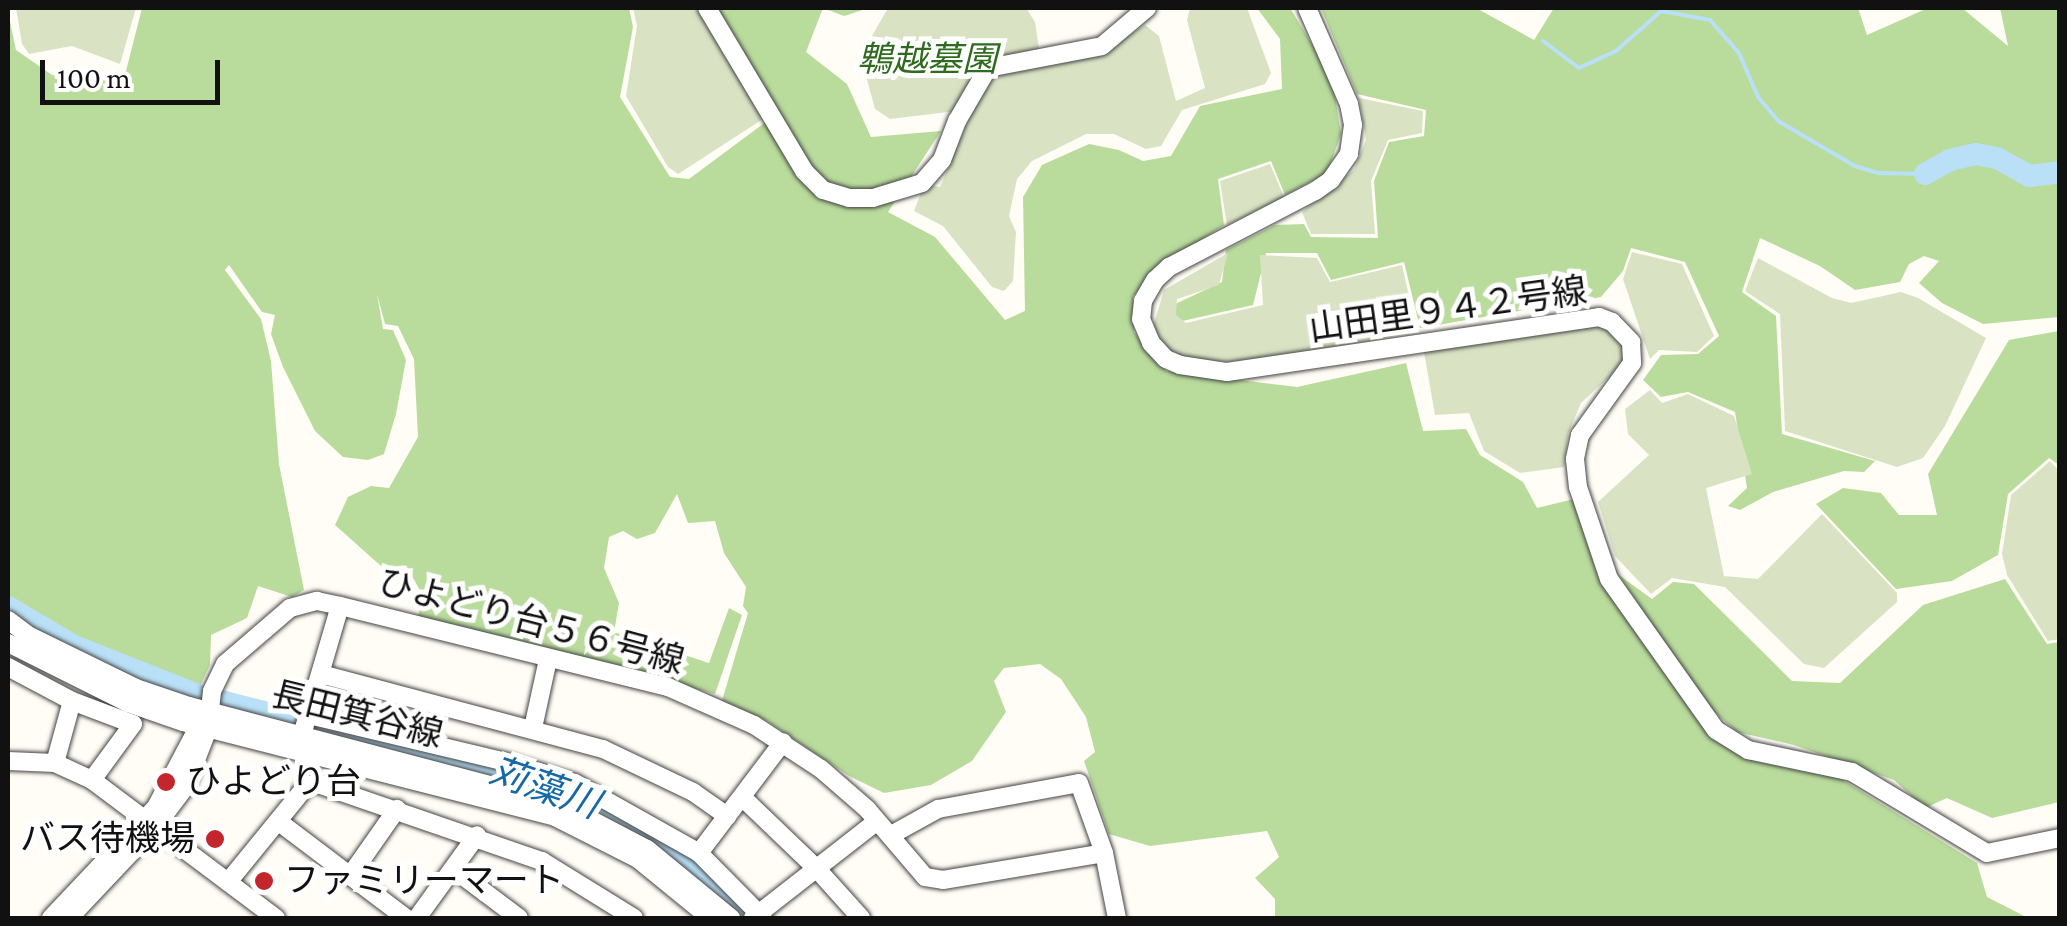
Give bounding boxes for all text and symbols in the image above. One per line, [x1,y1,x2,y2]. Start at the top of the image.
park label: 鵯越墓園 [857,39,997,81]
scale bar [45,40,225,102]
text: 100 m [57,61,131,94]
street label: 山田里９４２号線 [1306,270,1590,350]
street label: ひよどり台５６号線 [373,561,689,683]
street label: 長田箕谷線 [267,673,447,757]
water label: 苅藻川 [483,748,605,828]
place label: ひよどり台 [186,761,361,803]
marker: ひよどり台 [155,771,177,793]
place label: バス待機場 [20,818,195,860]
marker: バス待機場 [204,828,226,850]
place label: ファミリーマート [284,860,564,902]
marker: ファミリーマート [253,870,275,892]

